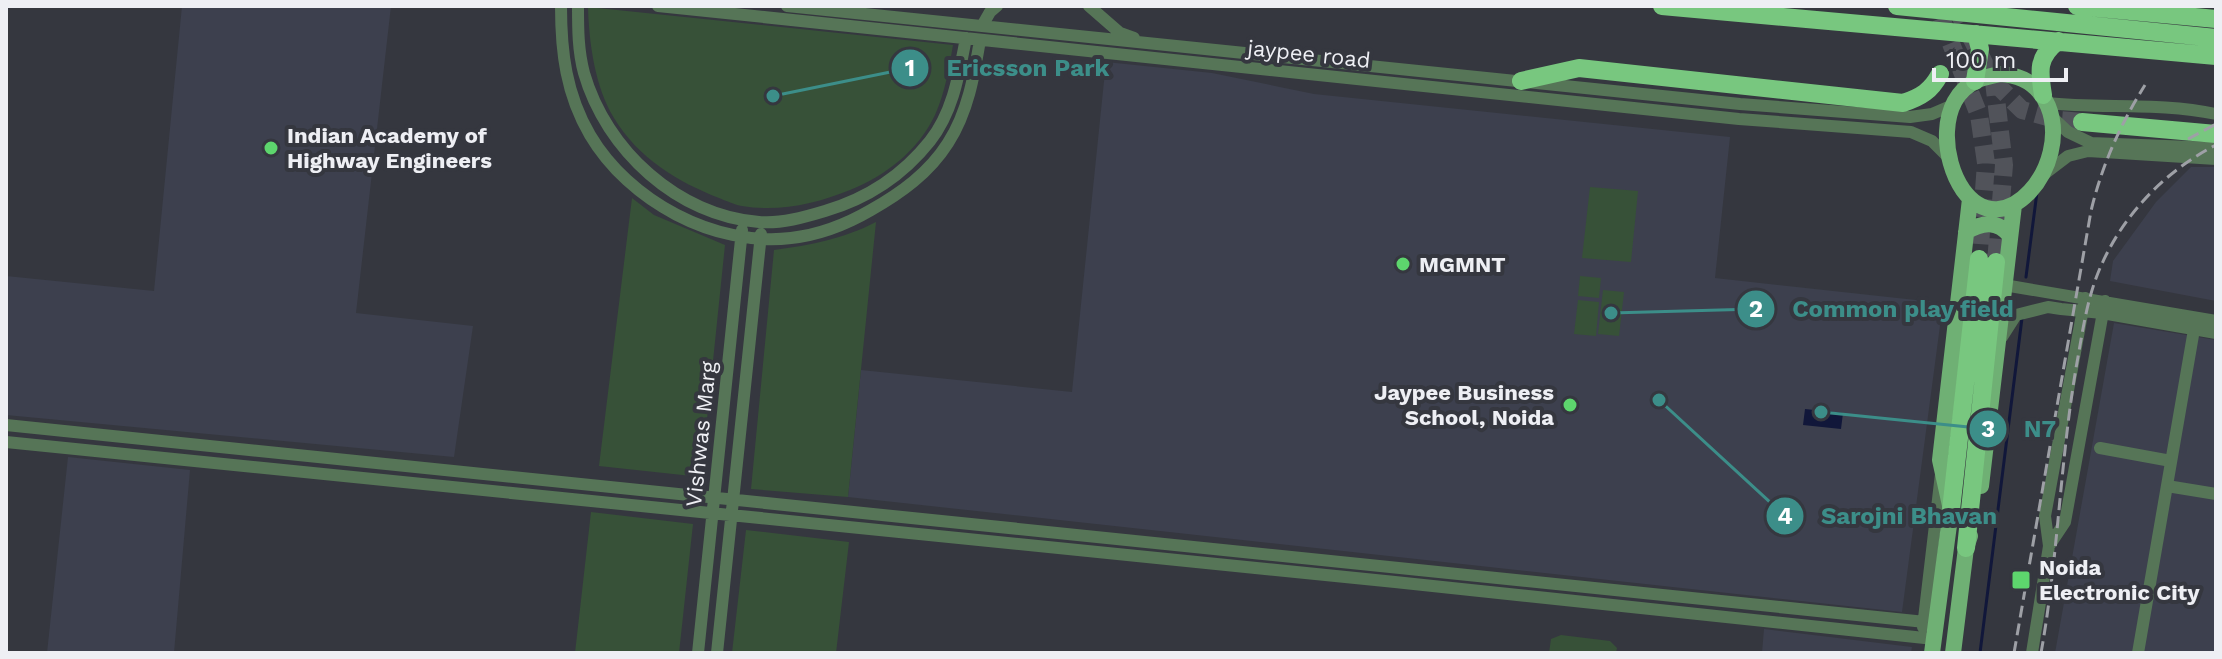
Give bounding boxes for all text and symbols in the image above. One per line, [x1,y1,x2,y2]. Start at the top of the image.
scale bar [1934,32,2066,82]
street label: jaypee road [1244,35,1372,73]
callout: Ericsson Park [890,44,1125,92]
text: 100 m [1946,46,2016,74]
text: 1 [905,54,915,82]
text: Ericsson Park [947,54,1109,82]
place label: Indian Academy of Highway Engineers [287,123,492,173]
marker: Indian Academy of Highway Engineers [262,139,280,157]
place label: MGMNT [1419,252,1506,277]
marker: MGMNT [1394,255,1412,273]
callout: Common play field [1736,285,2030,333]
text: 2 [1749,295,1763,323]
text: Common play field [1792,295,2014,323]
street label: Vishwas Marg [681,360,721,508]
place label: Jaypee Business School, Noida [1374,380,1554,430]
marker: Jaypee Business School, Noida [1561,396,1579,414]
callout: N7 [1968,405,2072,453]
text: 3 [1981,415,1995,443]
text: N7 [2024,415,2056,443]
callout: Sarojni Bhavan [1765,492,2013,540]
text: 4 [1777,502,1793,530]
text: Sarojni Bhavan [1821,502,1997,530]
place label: Noida Electronic City [2039,555,2200,605]
marker: Noida Electronic City [2010,569,2032,591]

